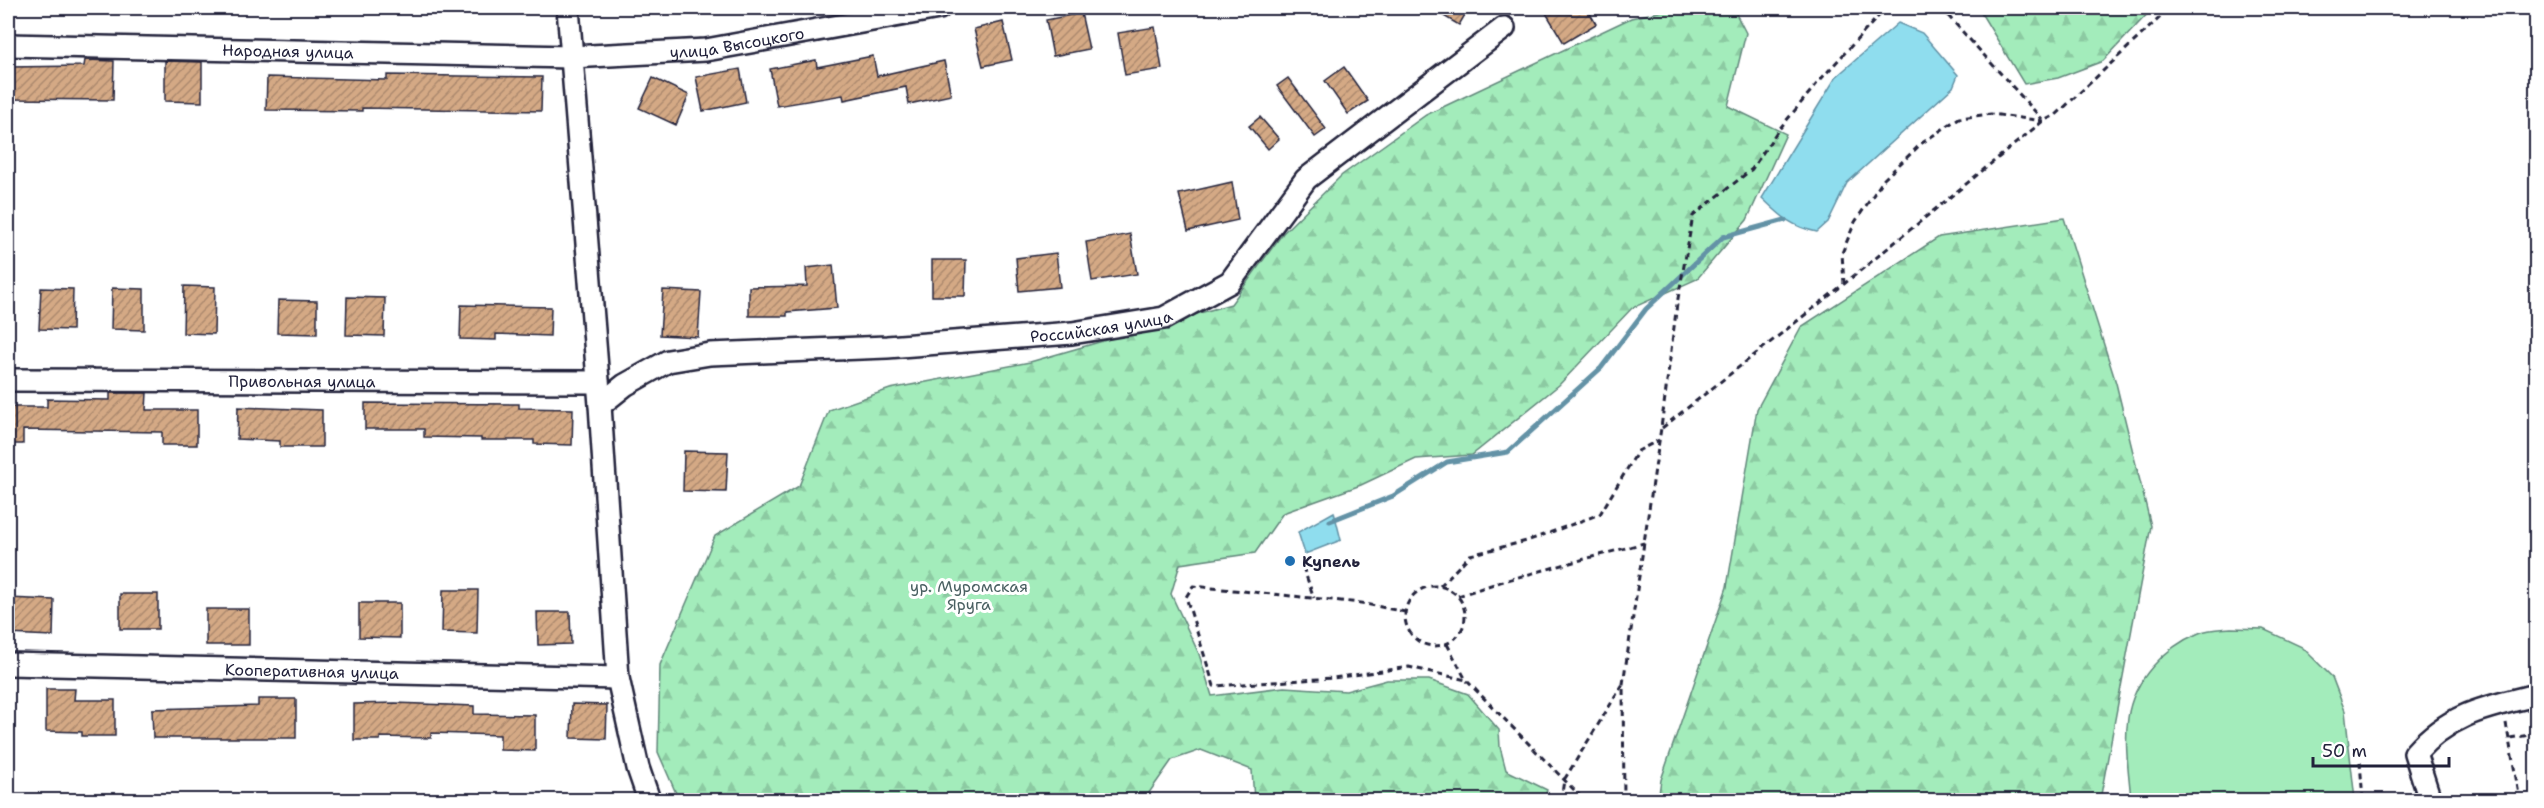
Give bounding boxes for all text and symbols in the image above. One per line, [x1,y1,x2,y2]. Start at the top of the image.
street label: улица Высоцкого [669,22,806,63]
street label: Народная улица [222,40,354,63]
street label: Российская улица [1029,305,1176,347]
street label: Привольная улица [228,371,376,392]
place label: Купель [1302,551,1360,572]
marker: Купель [1283,554,1297,568]
park label: ур. Муромская Яруга [910,576,1028,615]
street label: Кооперативная улица [225,659,399,684]
scale bar [2313,730,2450,768]
text: 50 m [2322,739,2367,763]

